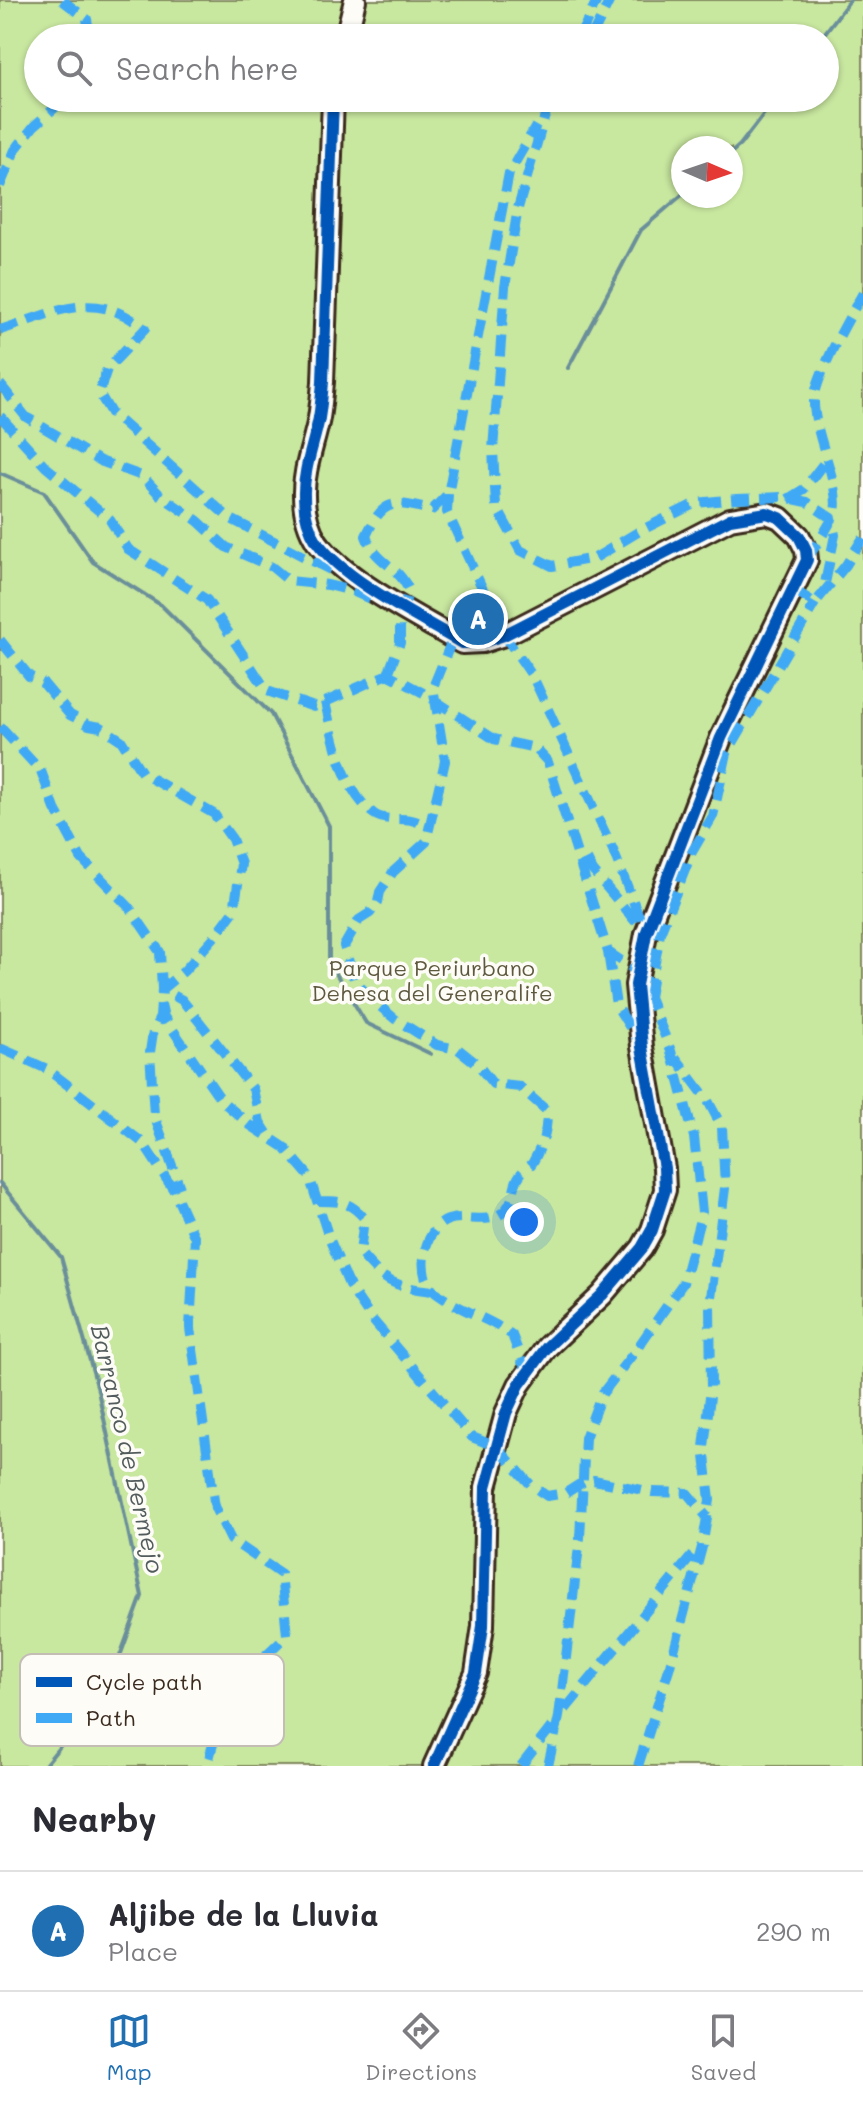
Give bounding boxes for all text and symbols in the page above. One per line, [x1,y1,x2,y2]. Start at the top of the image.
search box [24,24,839,112]
icon: search [52,46,96,90]
text: Search here [116,48,299,88]
north arrow [671,136,743,208]
pin: A [452,589,504,649]
park label: Parque Periurbano Dehesa del Generalife [311,953,553,1007]
your location [504,1202,544,1242]
water label: Barranco de Bermejo [85,1321,172,1576]
legend [20,1654,284,1746]
text: Cycle path [86,1667,202,1696]
text: Path [86,1703,135,1732]
text: Nearby [32,1796,157,1841]
text: Aljibe de la Lluvia [108,1894,379,1934]
text: A [49,1914,67,1948]
text: 290 m [756,1914,831,1948]
text: Place [108,1934,178,1968]
tab: Map [107,2009,152,2086]
tab: Directions [365,2009,477,2086]
tab: Saved [691,2009,756,2086]

